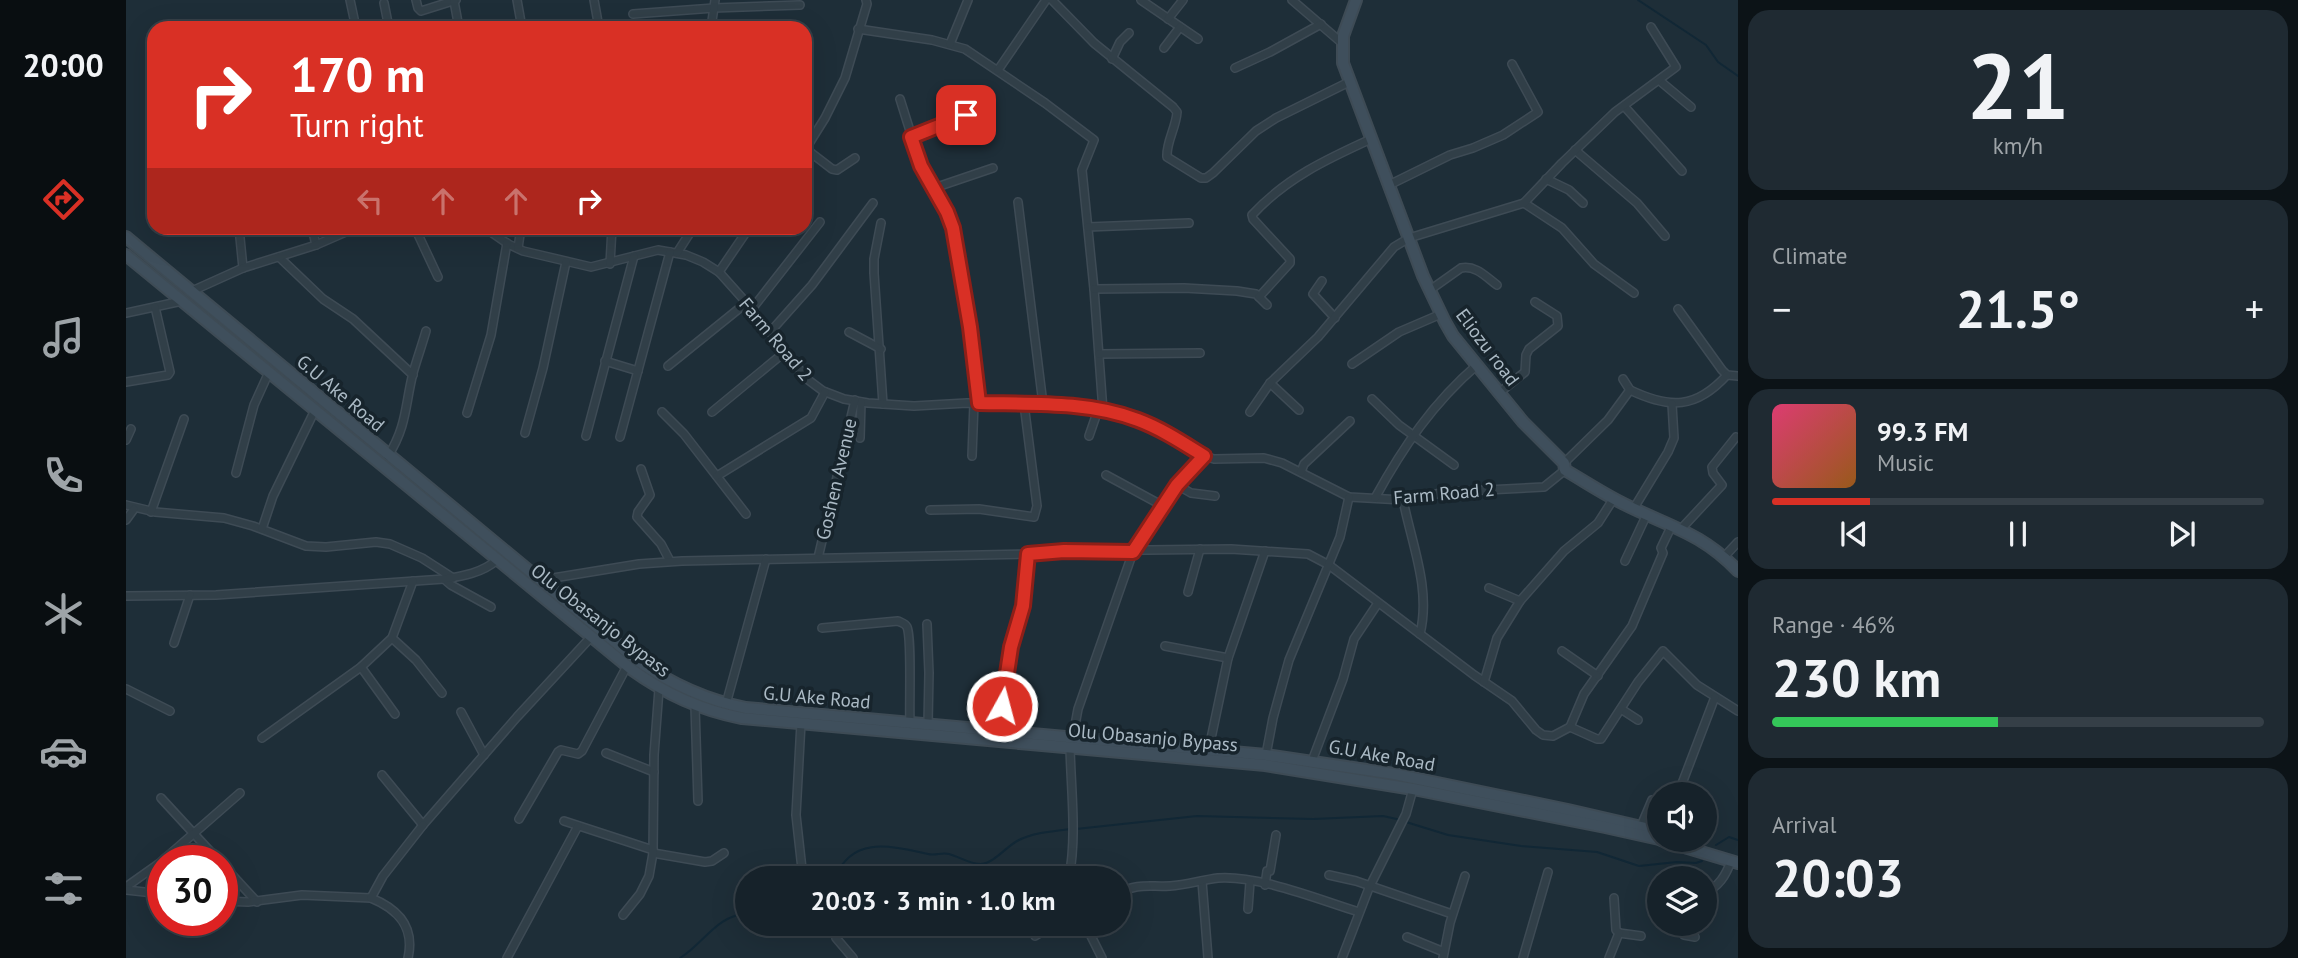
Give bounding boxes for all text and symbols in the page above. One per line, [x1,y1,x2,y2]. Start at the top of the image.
text: 21 [1966,26,2070,144]
text: 170 m [290,42,425,106]
text: 20:00 [22,44,104,86]
icon: right [175,49,266,140]
pin [936,85,996,145]
icon: arrive [947,96,985,134]
text: Turn right [290,104,424,146]
text: km/h [1993,131,2043,160]
icon: directions [39,175,88,224]
icon: left [351,182,389,220]
icon: ahead [424,182,462,220]
icon: ahead [497,182,535,220]
icon: right [570,182,608,220]
text: Climate [1772,241,1847,270]
text: 21.5° [1956,275,2080,342]
text: − [1772,284,1791,333]
text: + [2245,284,2264,333]
street label: Farm Road 2 [734,292,818,386]
street label: Eliozu road [1451,304,1525,390]
icon: music [39,313,88,362]
street label: G.U Ake Road [292,349,390,437]
text: 99.3 FM [1877,415,1968,448]
street label: Goshen Avenue [810,416,862,542]
text: Music [1877,448,1934,477]
icon: phone [39,451,88,500]
street label: Farm Road 2 [1392,477,1496,509]
icon: previous [1835,515,1873,553]
icon: pause [1999,515,2037,553]
icon: next [2163,515,2201,553]
street label: Olu Obasanjo Bypass [526,558,676,682]
icon: climate [39,589,88,638]
text: Range · 46% [1772,610,1895,639]
text: 230 km [1772,644,1941,711]
position arrow [965,669,1039,743]
street label: G.U Ake Road [762,680,872,714]
street label: Olu Obasanjo Bypass [1067,718,1239,756]
icon: car [39,727,88,776]
street label: G.U Ake Road [1327,734,1437,776]
map controls [1647,782,1717,936]
button: sound [1647,782,1717,852]
text: Arrival [1772,810,1836,839]
text: 20:03 [1772,844,1904,911]
speed limit sign: 30 [147,845,238,936]
icon: filters [39,864,88,913]
button: layers [1647,866,1717,936]
text: 20:03 · 3 min · 1.0 km [811,884,1056,917]

